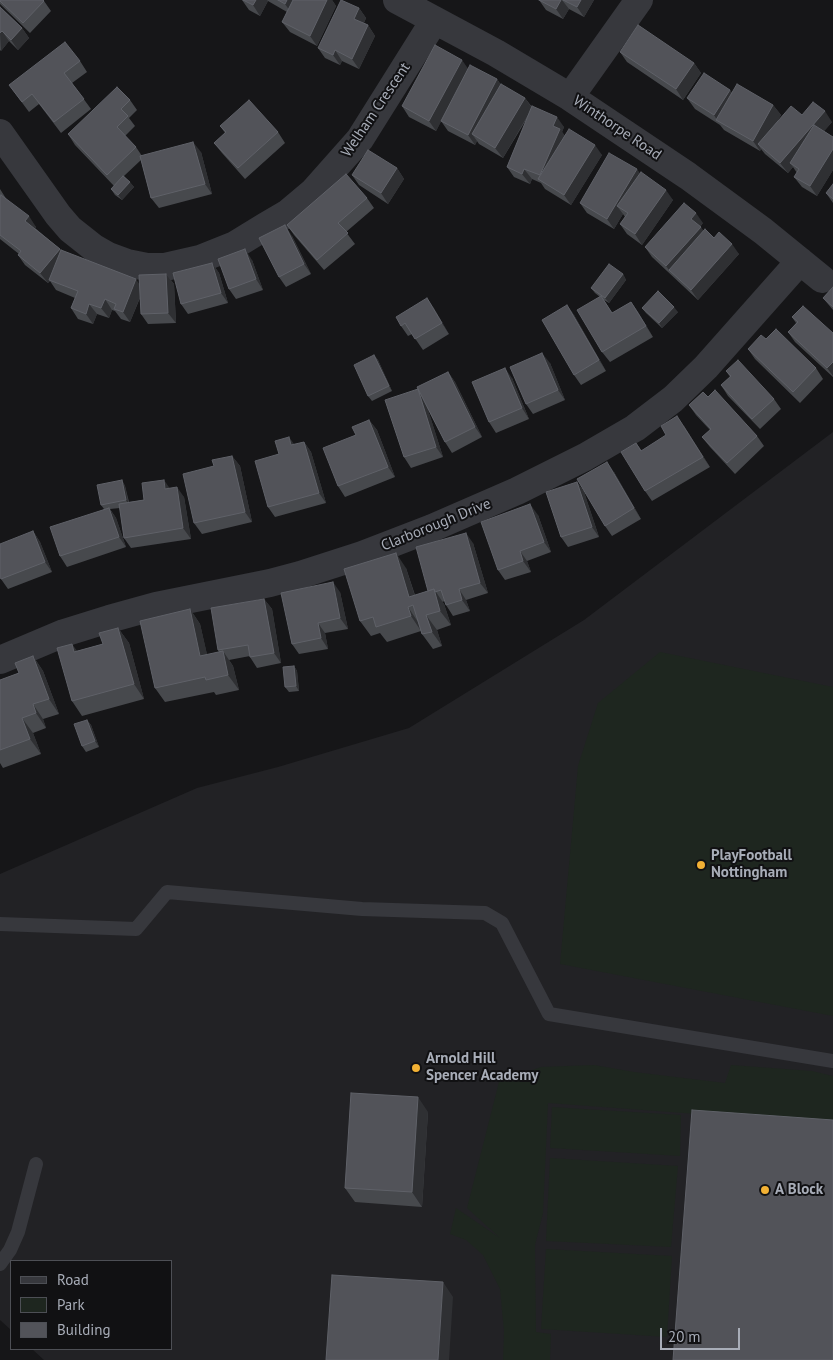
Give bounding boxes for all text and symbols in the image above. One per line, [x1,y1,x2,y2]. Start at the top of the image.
street label: Welham Crescent [338,59,414,161]
street label: Winthorpe Road [569,92,665,164]
street label: Clarborough Drive [379,495,493,555]
place label: PlayFootball Nottingham [711,847,792,882]
marker: PlayFootball Nottingham [695,859,707,871]
place label: Arnold Hill Spencer Academy [426,1050,538,1085]
marker: Arnold Hill Spencer Academy [410,1062,422,1074]
place label: A Block [775,1181,823,1199]
marker: A Block [759,1184,771,1196]
legend [10,1260,172,1350]
text: Road [57,1270,89,1289]
text: Park [57,1295,85,1314]
scale bar [663,1318,743,1350]
text: Building [57,1320,111,1339]
text: 20 m [668,1327,701,1346]

